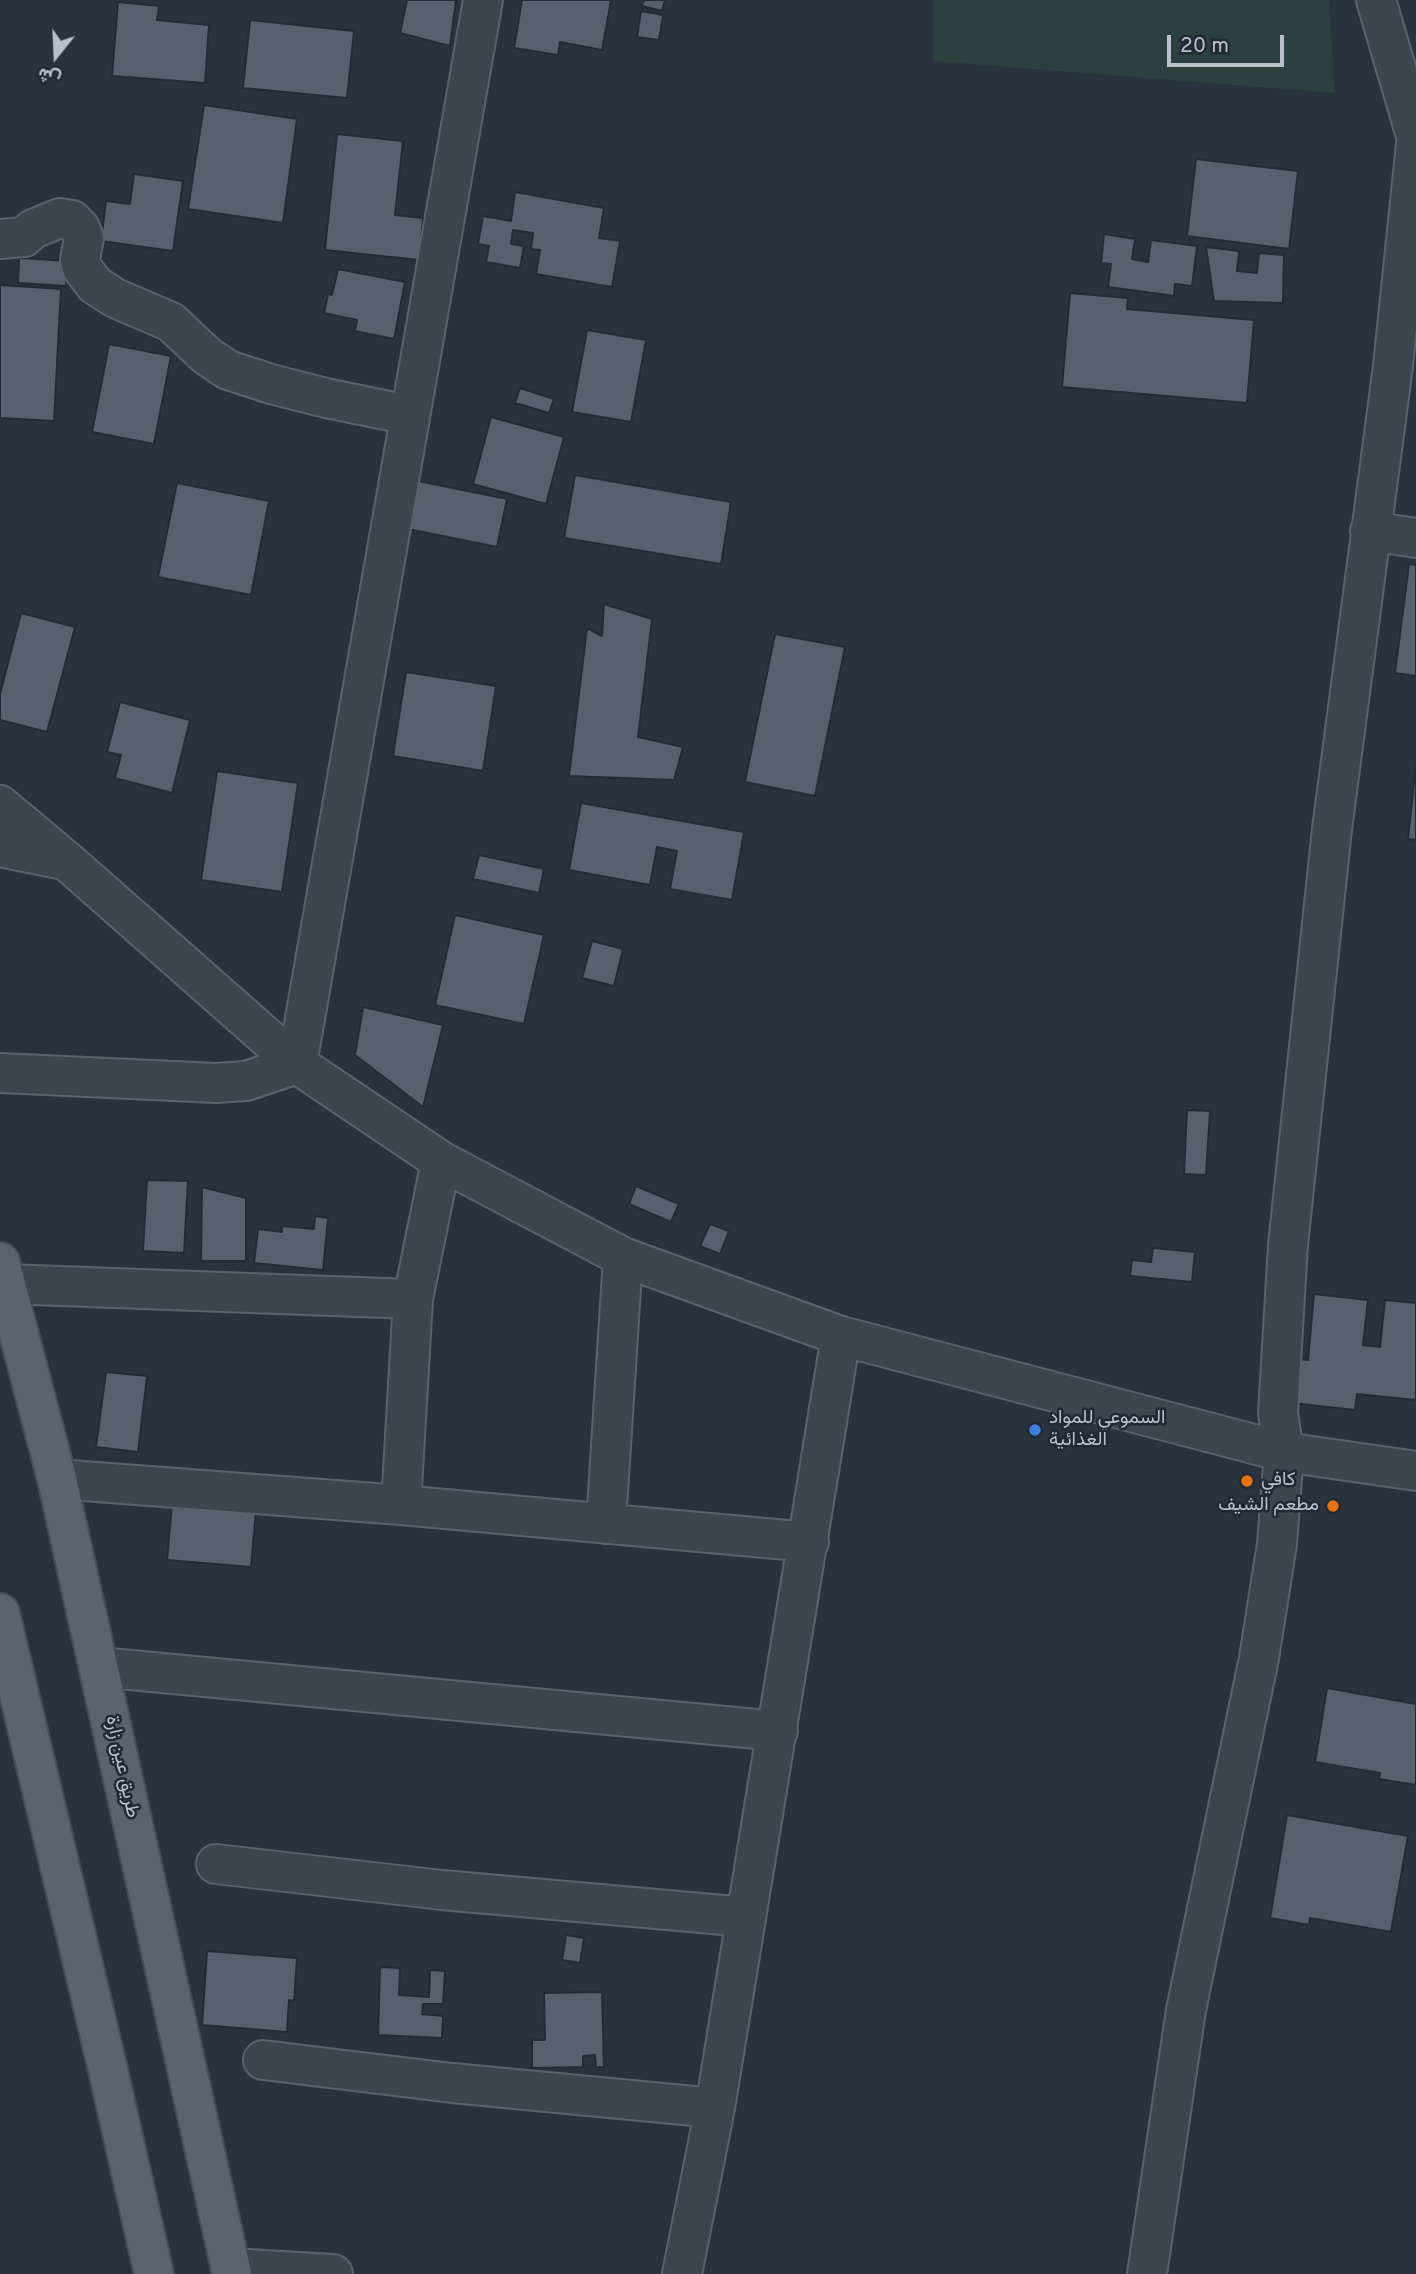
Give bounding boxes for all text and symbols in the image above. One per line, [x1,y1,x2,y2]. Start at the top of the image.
north arrow [21,21,91,91]
scale bar [1171,21,1288,65]
text: 20 m [1180,33,1229,60]
text: ش [35,61,64,91]
place label: السموعي للمواد الغذائية [1049,1408,1165,1452]
marker: السموعي للمواد الغذائية [1027,1422,1043,1438]
place label: كافي [1261,1470,1295,1492]
marker: كافي [1239,1473,1255,1489]
place label: مطعم الشيف [1218,1495,1319,1517]
marker: مطعم الشيف [1325,1498,1341,1514]
street label: طريق عين زارة [99,1714,143,1820]

